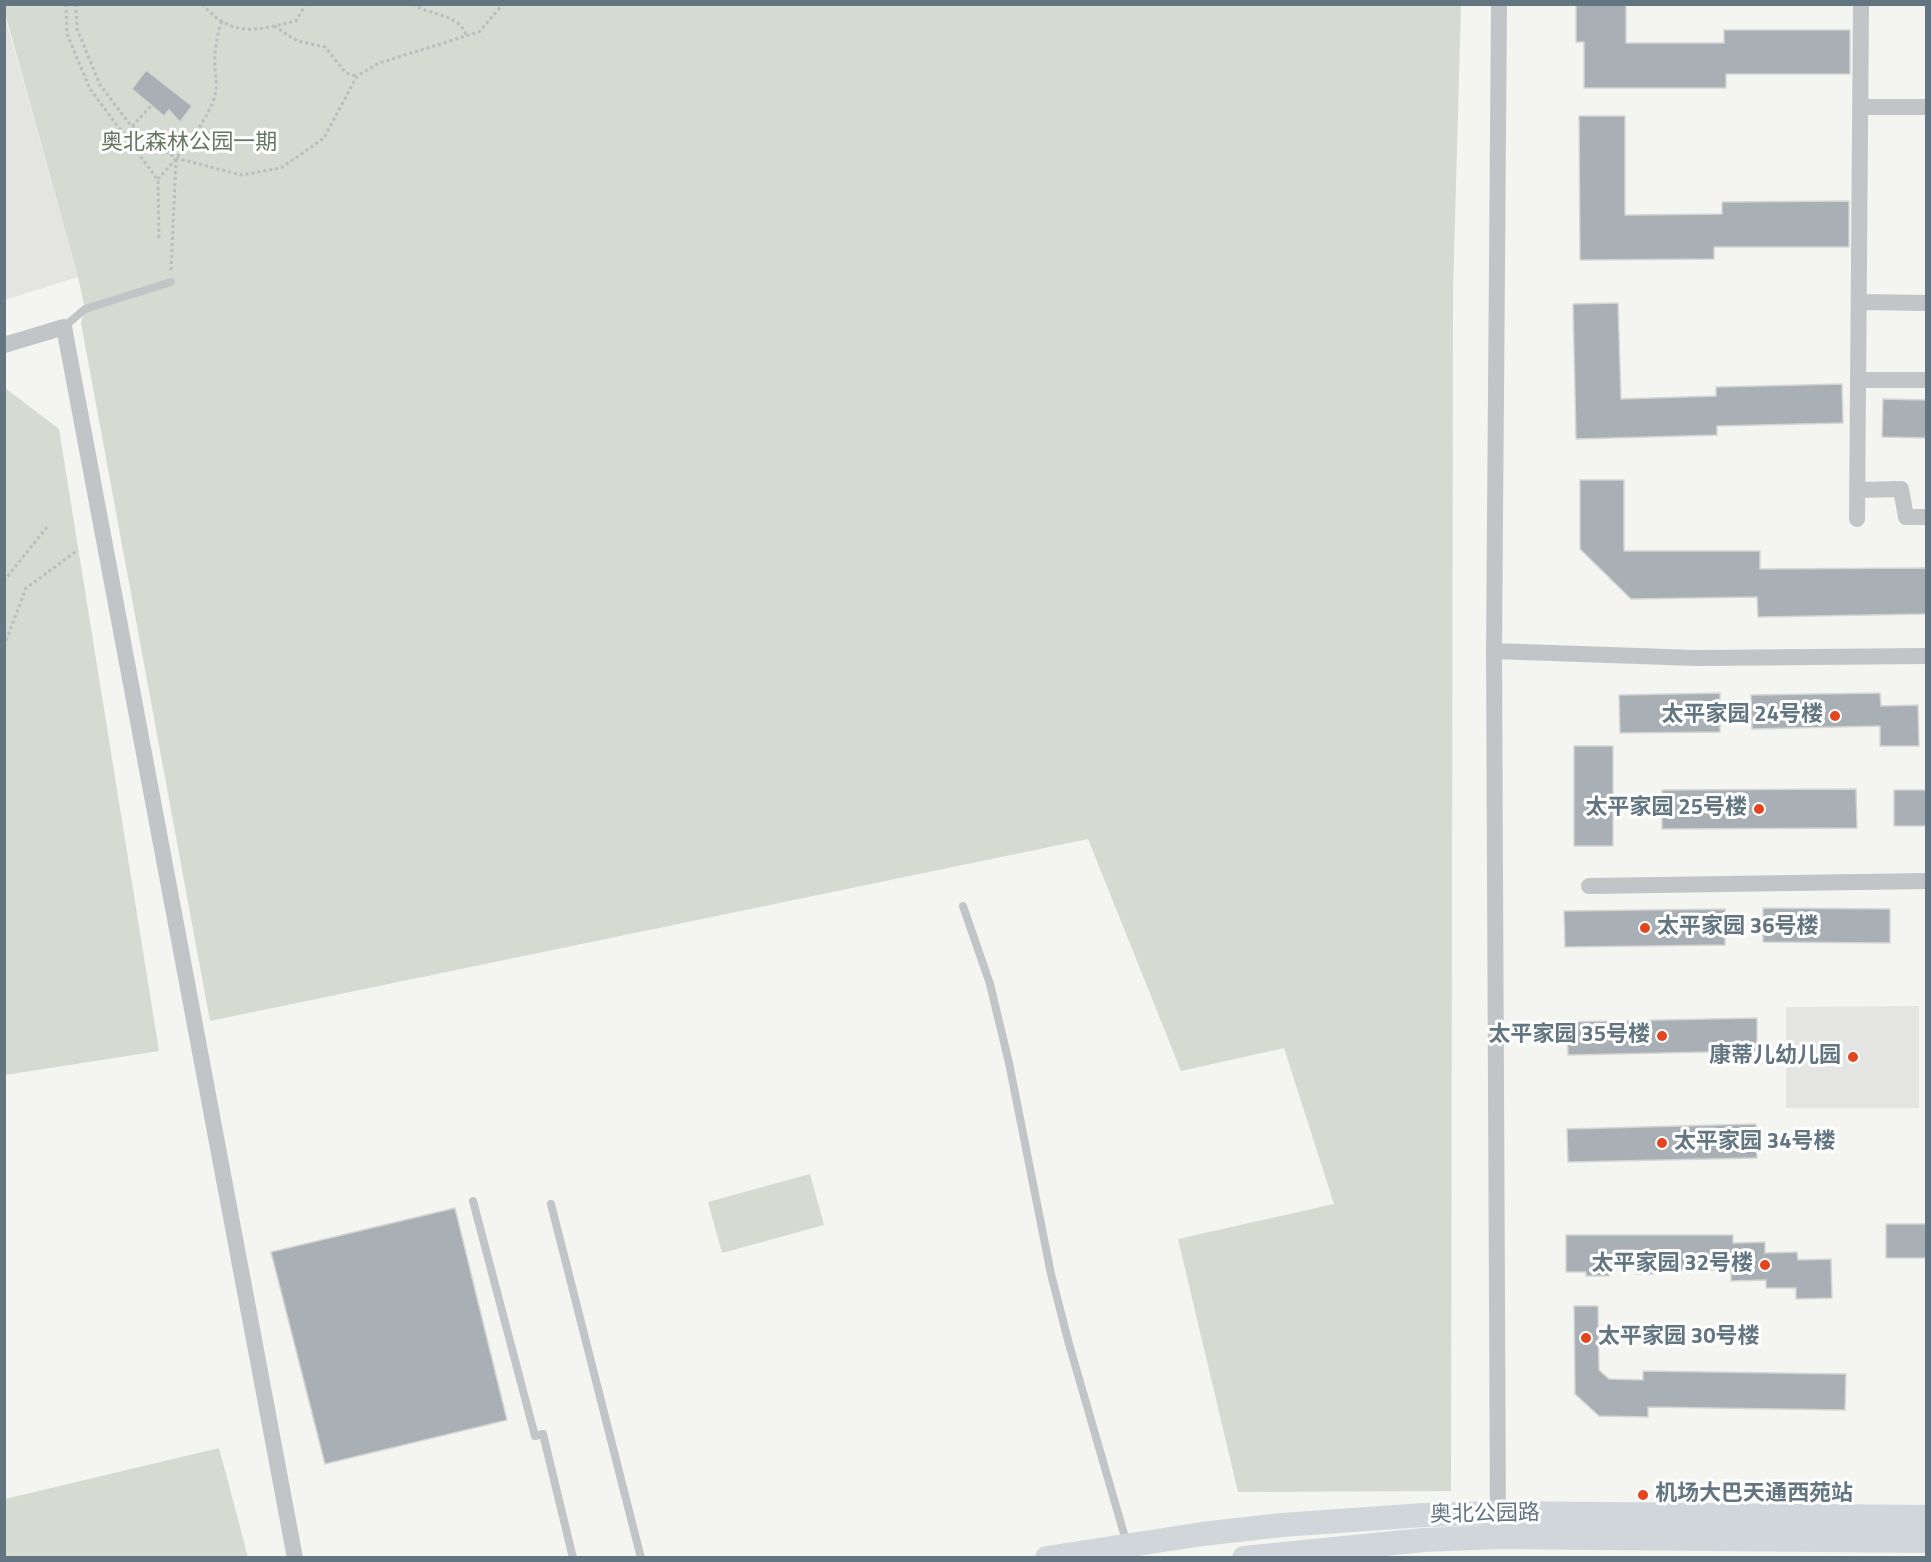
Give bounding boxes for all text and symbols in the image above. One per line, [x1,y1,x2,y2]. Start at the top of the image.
park label: 奥北森林公园一期 [101,131,277,157]
place label: 太平家园 24号楼 [1662,703,1823,729]
marker: 太平家园 24号楼 [1828,709,1842,723]
place label: 太平家园 25号楼 [1586,796,1747,822]
marker: 太平家园 25号楼 [1752,802,1766,816]
place label: 太平家园 36号楼 [1657,915,1818,941]
marker: 太平家园 36号楼 [1638,921,1652,935]
place label: 太平家园 35号楼 [1489,1023,1650,1049]
marker: 太平家园 35号楼 [1655,1029,1669,1043]
place label: 康蒂儿幼儿园 [1709,1044,1841,1070]
marker: 康蒂儿幼儿园 [1846,1050,1860,1064]
place label: 太平家园 34号楼 [1674,1130,1835,1156]
marker: 太平家园 34号楼 [1655,1136,1669,1150]
place label: 太平家园 32号楼 [1592,1252,1753,1278]
marker: 太平家园 32号楼 [1758,1258,1772,1272]
place label: 太平家园 30号楼 [1598,1325,1759,1351]
marker: 太平家园 30号楼 [1579,1331,1593,1345]
place label: 机场大巴天通西苑站 [1655,1482,1853,1508]
marker: 机场大巴天通西苑站 [1636,1488,1650,1502]
street label: 奥北公园路 [1430,1501,1540,1529]

